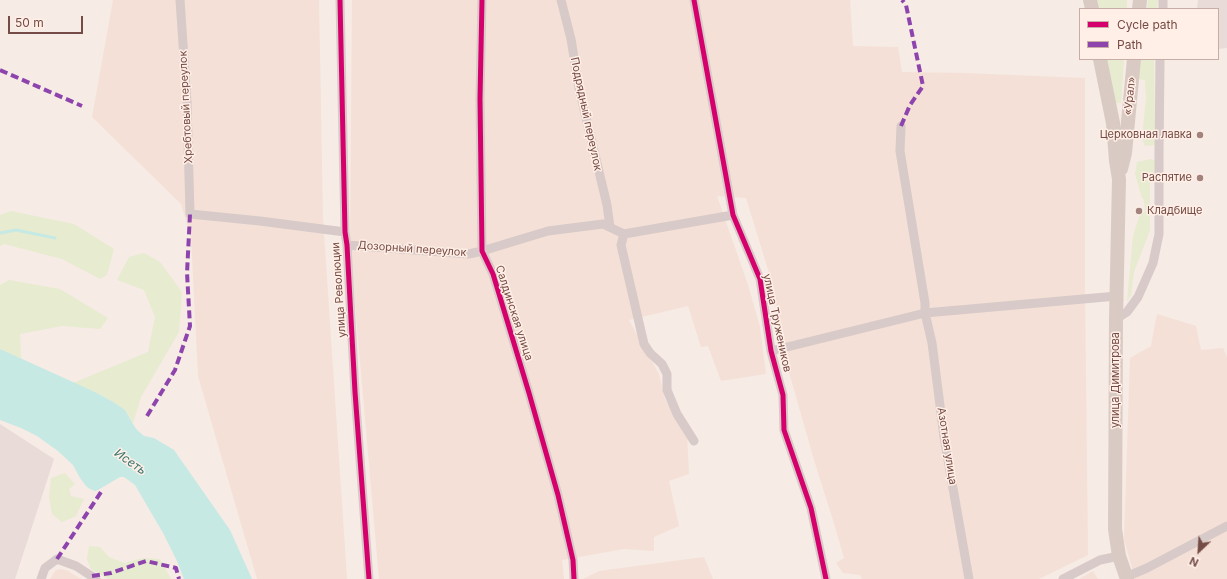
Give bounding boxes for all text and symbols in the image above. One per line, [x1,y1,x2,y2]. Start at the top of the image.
scale bar [10,8,85,34]
legend [1079,8,1219,60]
text: 50 m [15,15,44,30]
text: Cycle path [1117,17,1178,32]
text: Path [1117,37,1142,52]
street label: Хребтовый переулок [176,50,196,164]
street label: Подрядный переулок [567,56,605,172]
street label: «Урал» [1121,76,1139,116]
place label: Церковная лавка [1100,128,1192,142]
marker: Церковная лавка [1195,130,1205,140]
place label: Распятие [1142,171,1192,185]
marker: Распятие [1195,173,1205,183]
place label: Кладбище [1147,204,1202,218]
marker: Кладбище [1134,206,1144,216]
street label: Дозорный переулок [357,239,467,259]
street label: улица Революции [329,242,349,338]
street label: Салдинская улица [492,264,536,362]
street label: улица Тружеников [760,273,794,373]
street label: улица Димитрова [1109,332,1123,428]
street label: Азотная улица [934,406,960,486]
water label: Исеть [111,446,149,478]
north arrow [1179,531,1219,571]
text: N [1187,554,1201,570]

